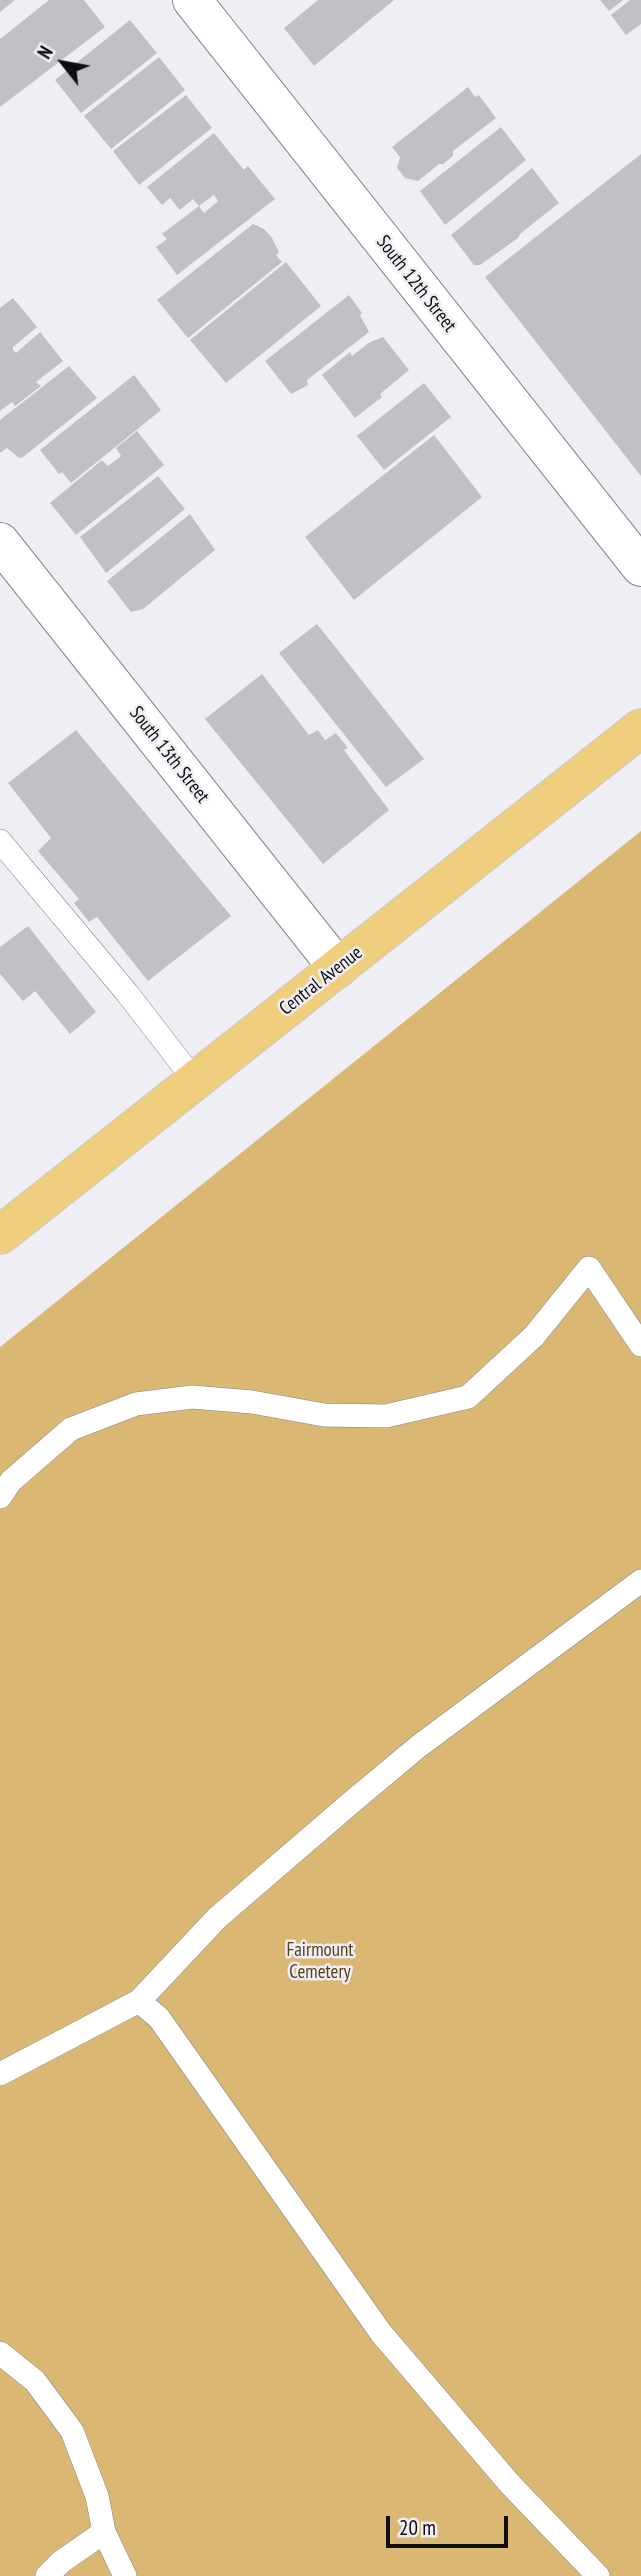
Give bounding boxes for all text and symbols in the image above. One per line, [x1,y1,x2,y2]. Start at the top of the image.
north arrow [28,28,98,98]
text: N [32,42,58,63]
street label: South 12th Street [371,231,461,337]
street label: South 13th Street [124,702,214,808]
street label: Central Avenue [275,942,367,1020]
park label: Fairmount Cemetery [286,1940,354,1984]
scale bar [389,2502,512,2546]
text: 20 m [399,2514,436,2541]

